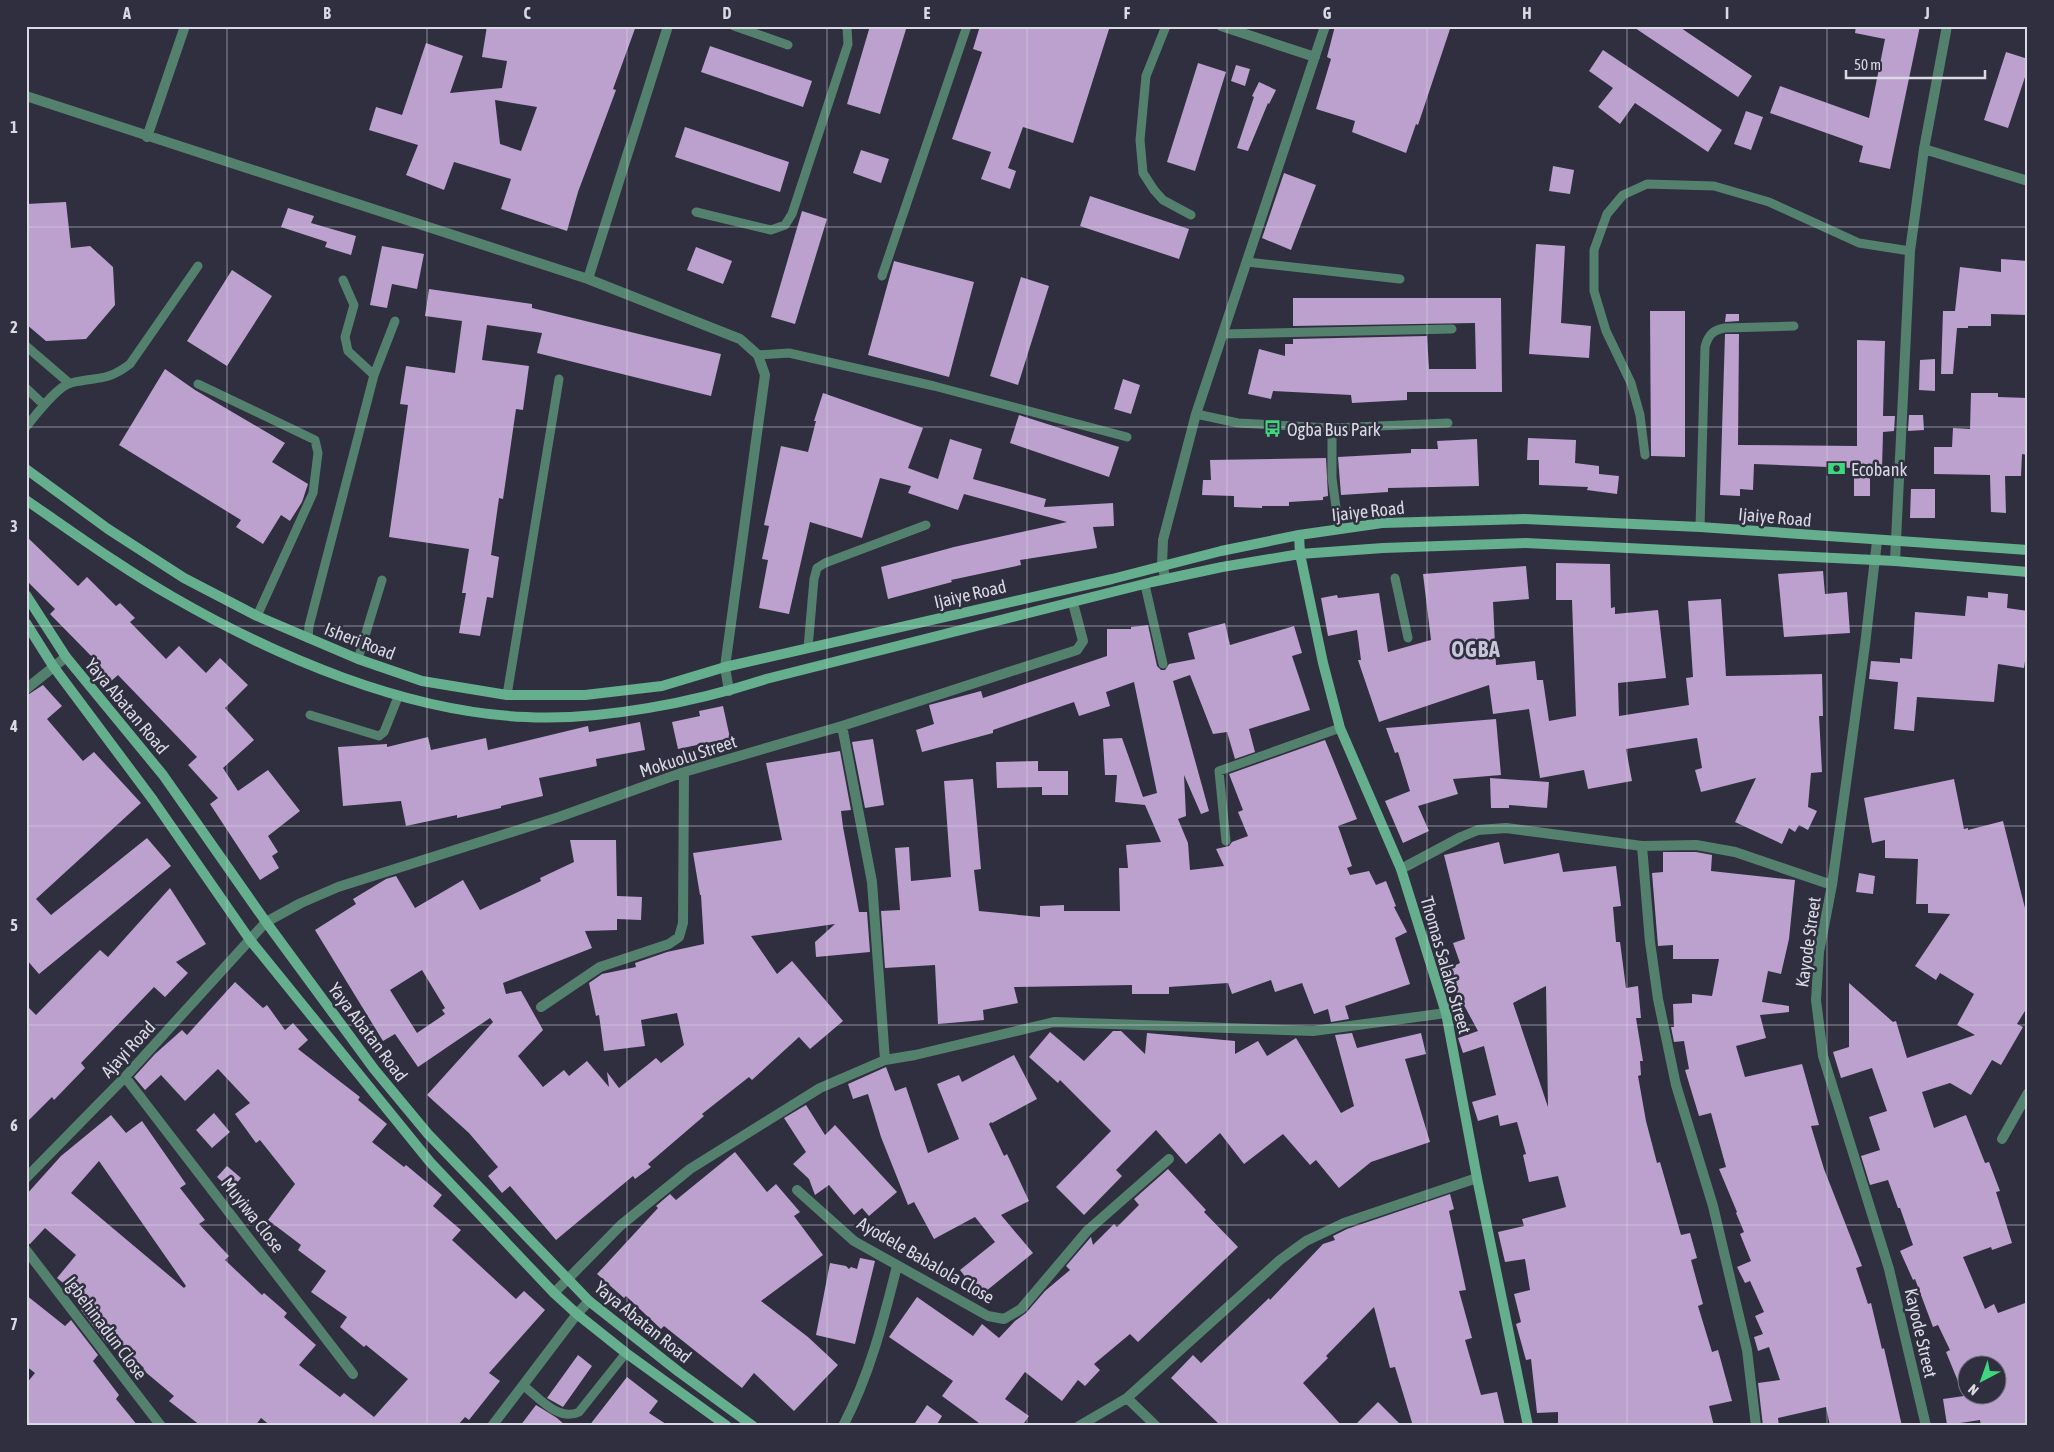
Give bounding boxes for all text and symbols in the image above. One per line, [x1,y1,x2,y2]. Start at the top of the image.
text: A [122,4,131,22]
text: B [323,4,331,22]
text: C [523,4,531,22]
text: D [723,4,732,22]
text: E [924,4,931,22]
text: F [1124,4,1131,22]
text: G [1323,4,1332,22]
text: H [1522,4,1532,22]
text: I [1725,4,1729,22]
text: J [1923,4,1930,22]
scale bar [1846,48,1985,80]
text: 50 m [1854,56,1881,73]
text: 1 [10,118,18,136]
text: 2 [10,318,18,336]
bus stop icon: Ogba Bus Park [1263,419,1283,439]
place label: Ogba Bus Park [1287,419,1381,440]
bank icon: Ecobank [1827,459,1847,479]
place label: Ecobank [1851,459,1907,480]
street label: Ijaiye Road [1330,497,1406,525]
street label: Ijaiye Road [1737,503,1813,531]
text: 3 [10,517,18,535]
street label: Ijaiye Road [932,576,1008,612]
street label: Isheri Road [322,618,398,664]
district label: OGBA [1451,636,1501,662]
street label: Yaya Abatan Road [81,654,173,758]
text: 4 [9,717,18,735]
street label: Mokuolu Street [637,730,739,782]
street label: Thomas Salako Street [1416,894,1476,1036]
street label: Kayode Street [1791,895,1825,989]
text: 5 [10,916,18,934]
street label: Yaya Abatan Road [324,978,412,1086]
street label: Ajayi Road [97,1016,159,1082]
text: 6 [10,1116,18,1134]
street label: Muyiwa Close [217,1173,289,1257]
street label: Ayodele Babalola Close [854,1212,998,1308]
street label: Igbehinadun Close [61,1273,151,1383]
street label: Yaya Abatan Road [590,1277,696,1367]
street label: Kayode Street [1901,1286,1941,1380]
text: 7 [10,1315,18,1333]
north arrow [1956,1354,2006,1404]
text: N [1965,1381,1982,1399]

